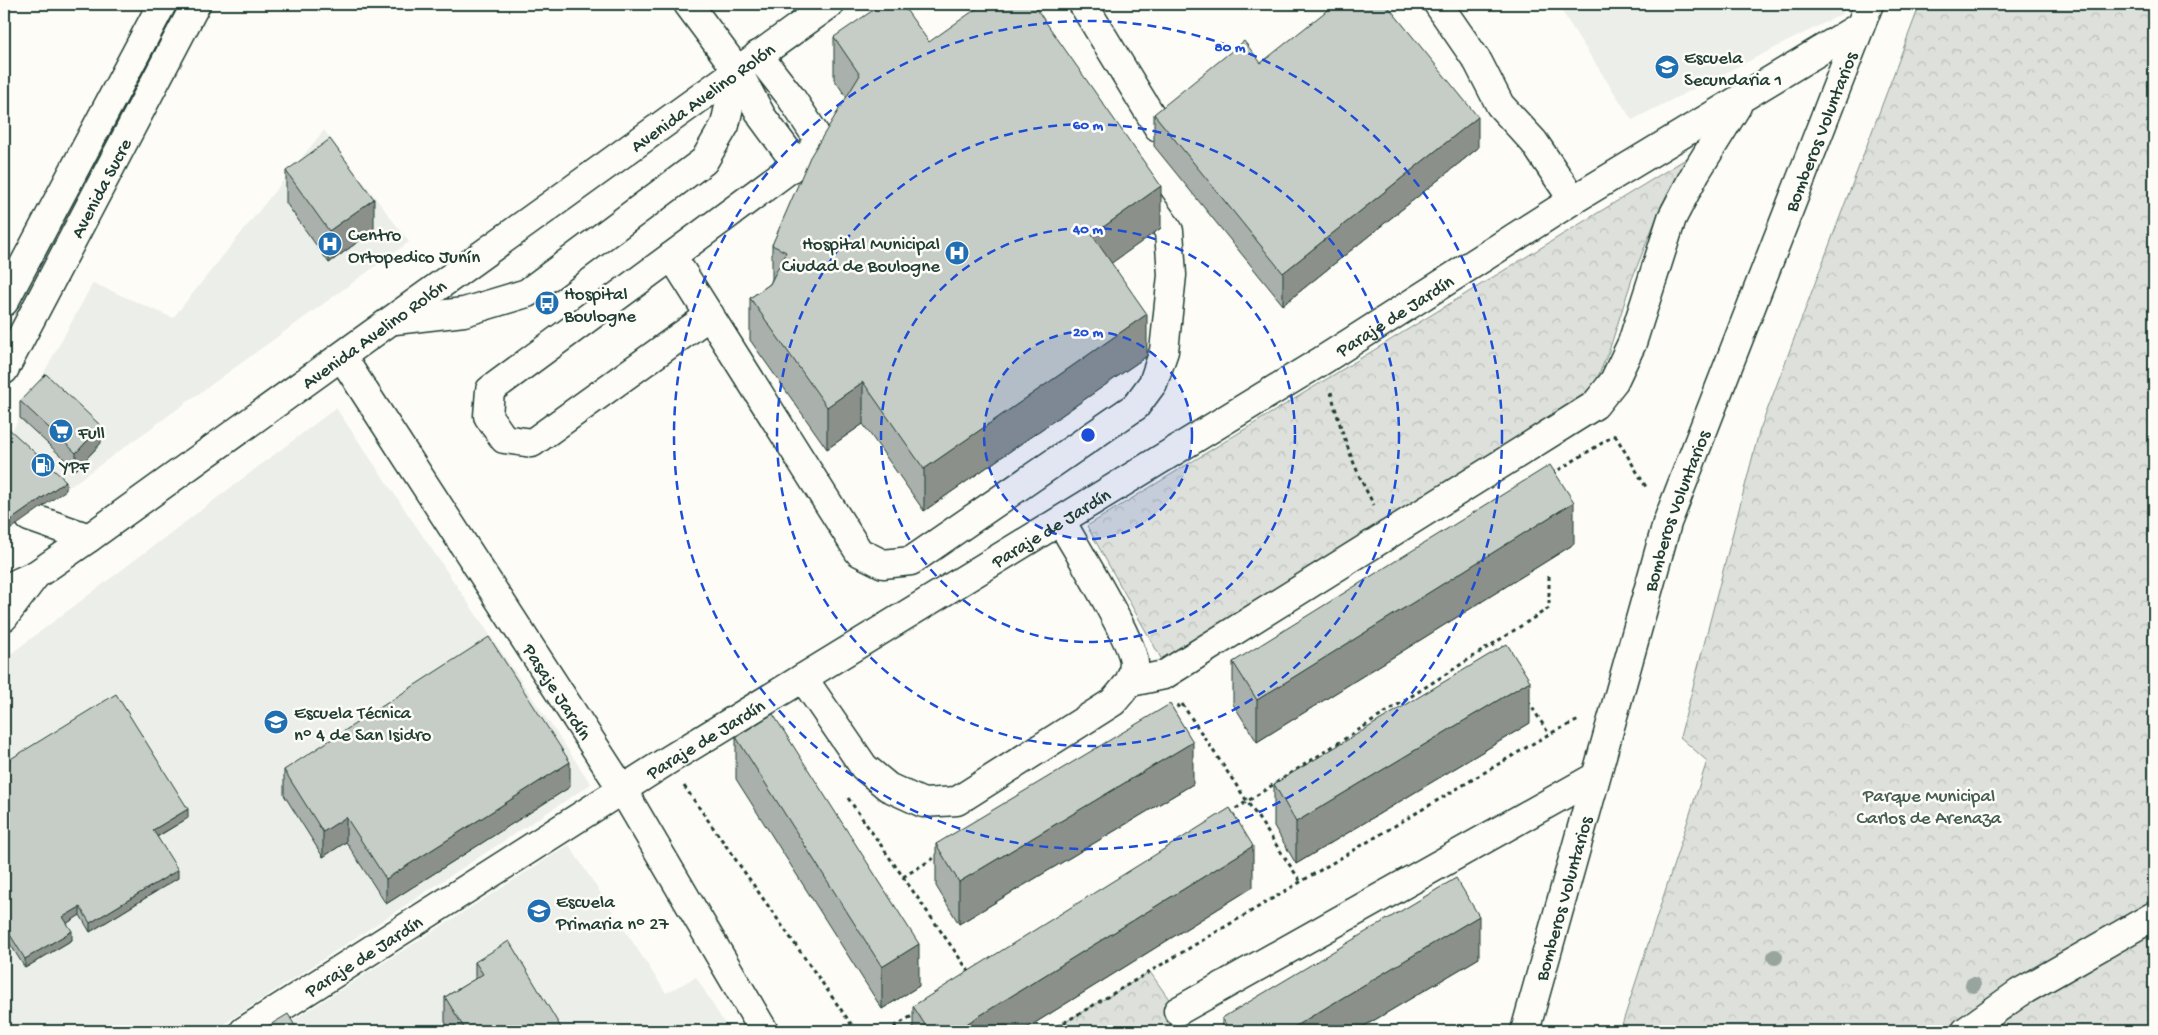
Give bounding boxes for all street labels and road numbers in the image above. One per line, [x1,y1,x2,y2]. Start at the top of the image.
street label: Avenida Avelino Rolón [627,39,781,159]
street label: Bomberos Voluntarios [1781,48,1865,217]
street label: Avenida Sucre [67,135,139,243]
street label: Paraje de Jardín [1332,271,1459,364]
street label: Avenida Avelino Rolón [299,276,452,396]
street label: Bomberos Voluntarios [1640,427,1717,596]
street label: Paraje de Jardín [987,485,1116,575]
street label: Pasaje Jardín [515,640,595,745]
street label: Paraje de Jardín [642,696,770,787]
street label: Bomberos Voluntarios [1531,813,1600,985]
street label: Paraje de Jardín [301,912,428,1005]

